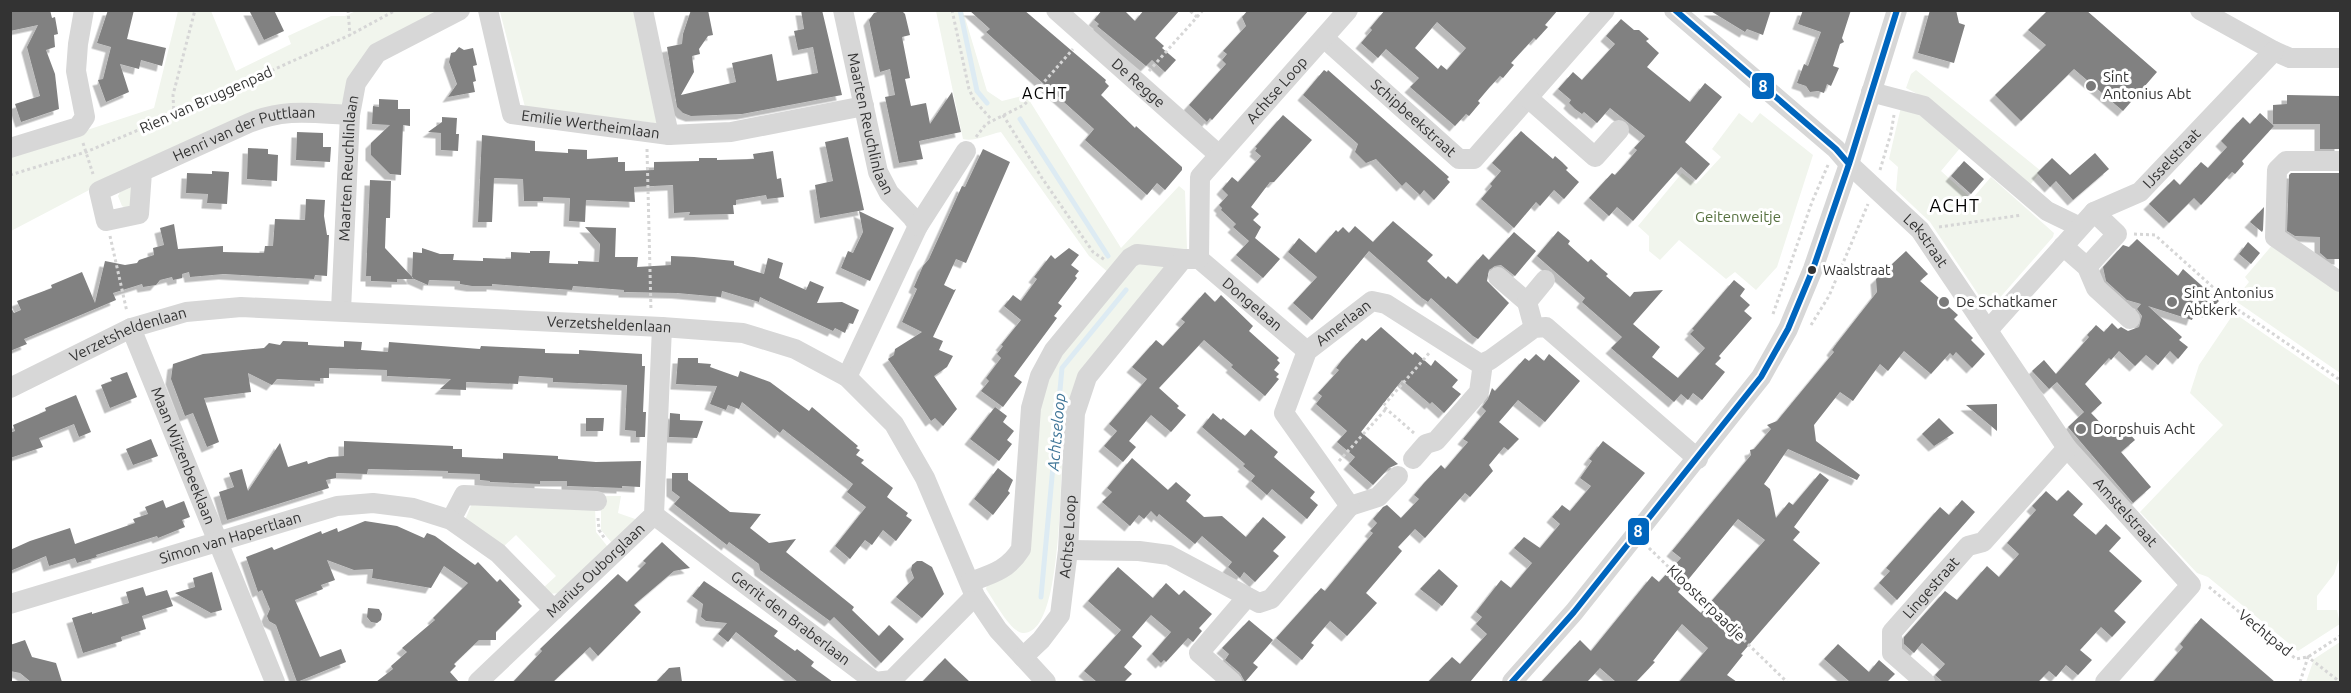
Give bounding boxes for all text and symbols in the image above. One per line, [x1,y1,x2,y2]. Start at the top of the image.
street label: Maarten Reuchlinlaan [844,51,897,197]
street label: Achtse Loop [1243,53,1311,127]
street label: De Regge [1108,55,1169,111]
street label: Rien van Bruggenpad [137,63,275,136]
place label: Sint Antonius Abt [2103,68,2191,102]
line badge: 8 [1751,72,1775,100]
street label: Schipbeekstraat [1368,75,1460,160]
text: 8 [1758,77,1768,95]
marker: Sint Antonius Abt [2084,79,2098,93]
district label: ACHT [1022,84,1068,102]
street label: Maarten Reuchlinlaan [335,94,362,242]
street label: Henri van der Puttlaan [170,104,316,164]
street label: Emilie Wertheimlaan [520,106,661,142]
street label: IJsselstraat [2139,125,2204,192]
district label: ACHT [1929,195,1981,215]
park label: Geitenweitje [1695,208,1781,225]
street label: Lekstraat [1900,210,1952,270]
place label: Waalstraat [1823,262,1891,278]
marker: Waalstraat [1806,264,1818,276]
street label: Dongelaan [1219,274,1286,334]
place label: Sint Antonius Abtkerk [2184,284,2274,318]
place label: De Schatkamer [1956,293,2058,310]
marker: De Schatkamer [1937,295,1951,309]
marker: Sint Antonius Abtkerk [2165,295,2179,309]
street label: Amerlaan [1312,296,1374,349]
street label: Verzetsheldenlaan [67,303,188,365]
street label: Verzetsheldenlaan [546,313,672,336]
street label: Maan Wijzenbeeklaan [148,385,219,527]
water label: Achtseloop [1044,392,1068,473]
place label: Dorpshuis Acht [2093,420,2195,437]
marker: Dorpshuis Acht [2074,422,2088,436]
street label: Amstelstraat [2090,474,2161,550]
street label: Achtse Loop [1056,495,1079,579]
street label: Simon van Hapertlaan [157,508,303,567]
line badge: 8 [1627,517,1650,546]
street label: Marius Ouborglaan [543,520,648,621]
text: 8 [1633,522,1643,540]
street label: Lingestraat [1899,553,1962,622]
street label: Kloosterpaadje [1664,561,1749,644]
street label: Gerrit den Braberlaan [728,567,854,668]
street label: Vechtpad [2235,606,2296,659]

